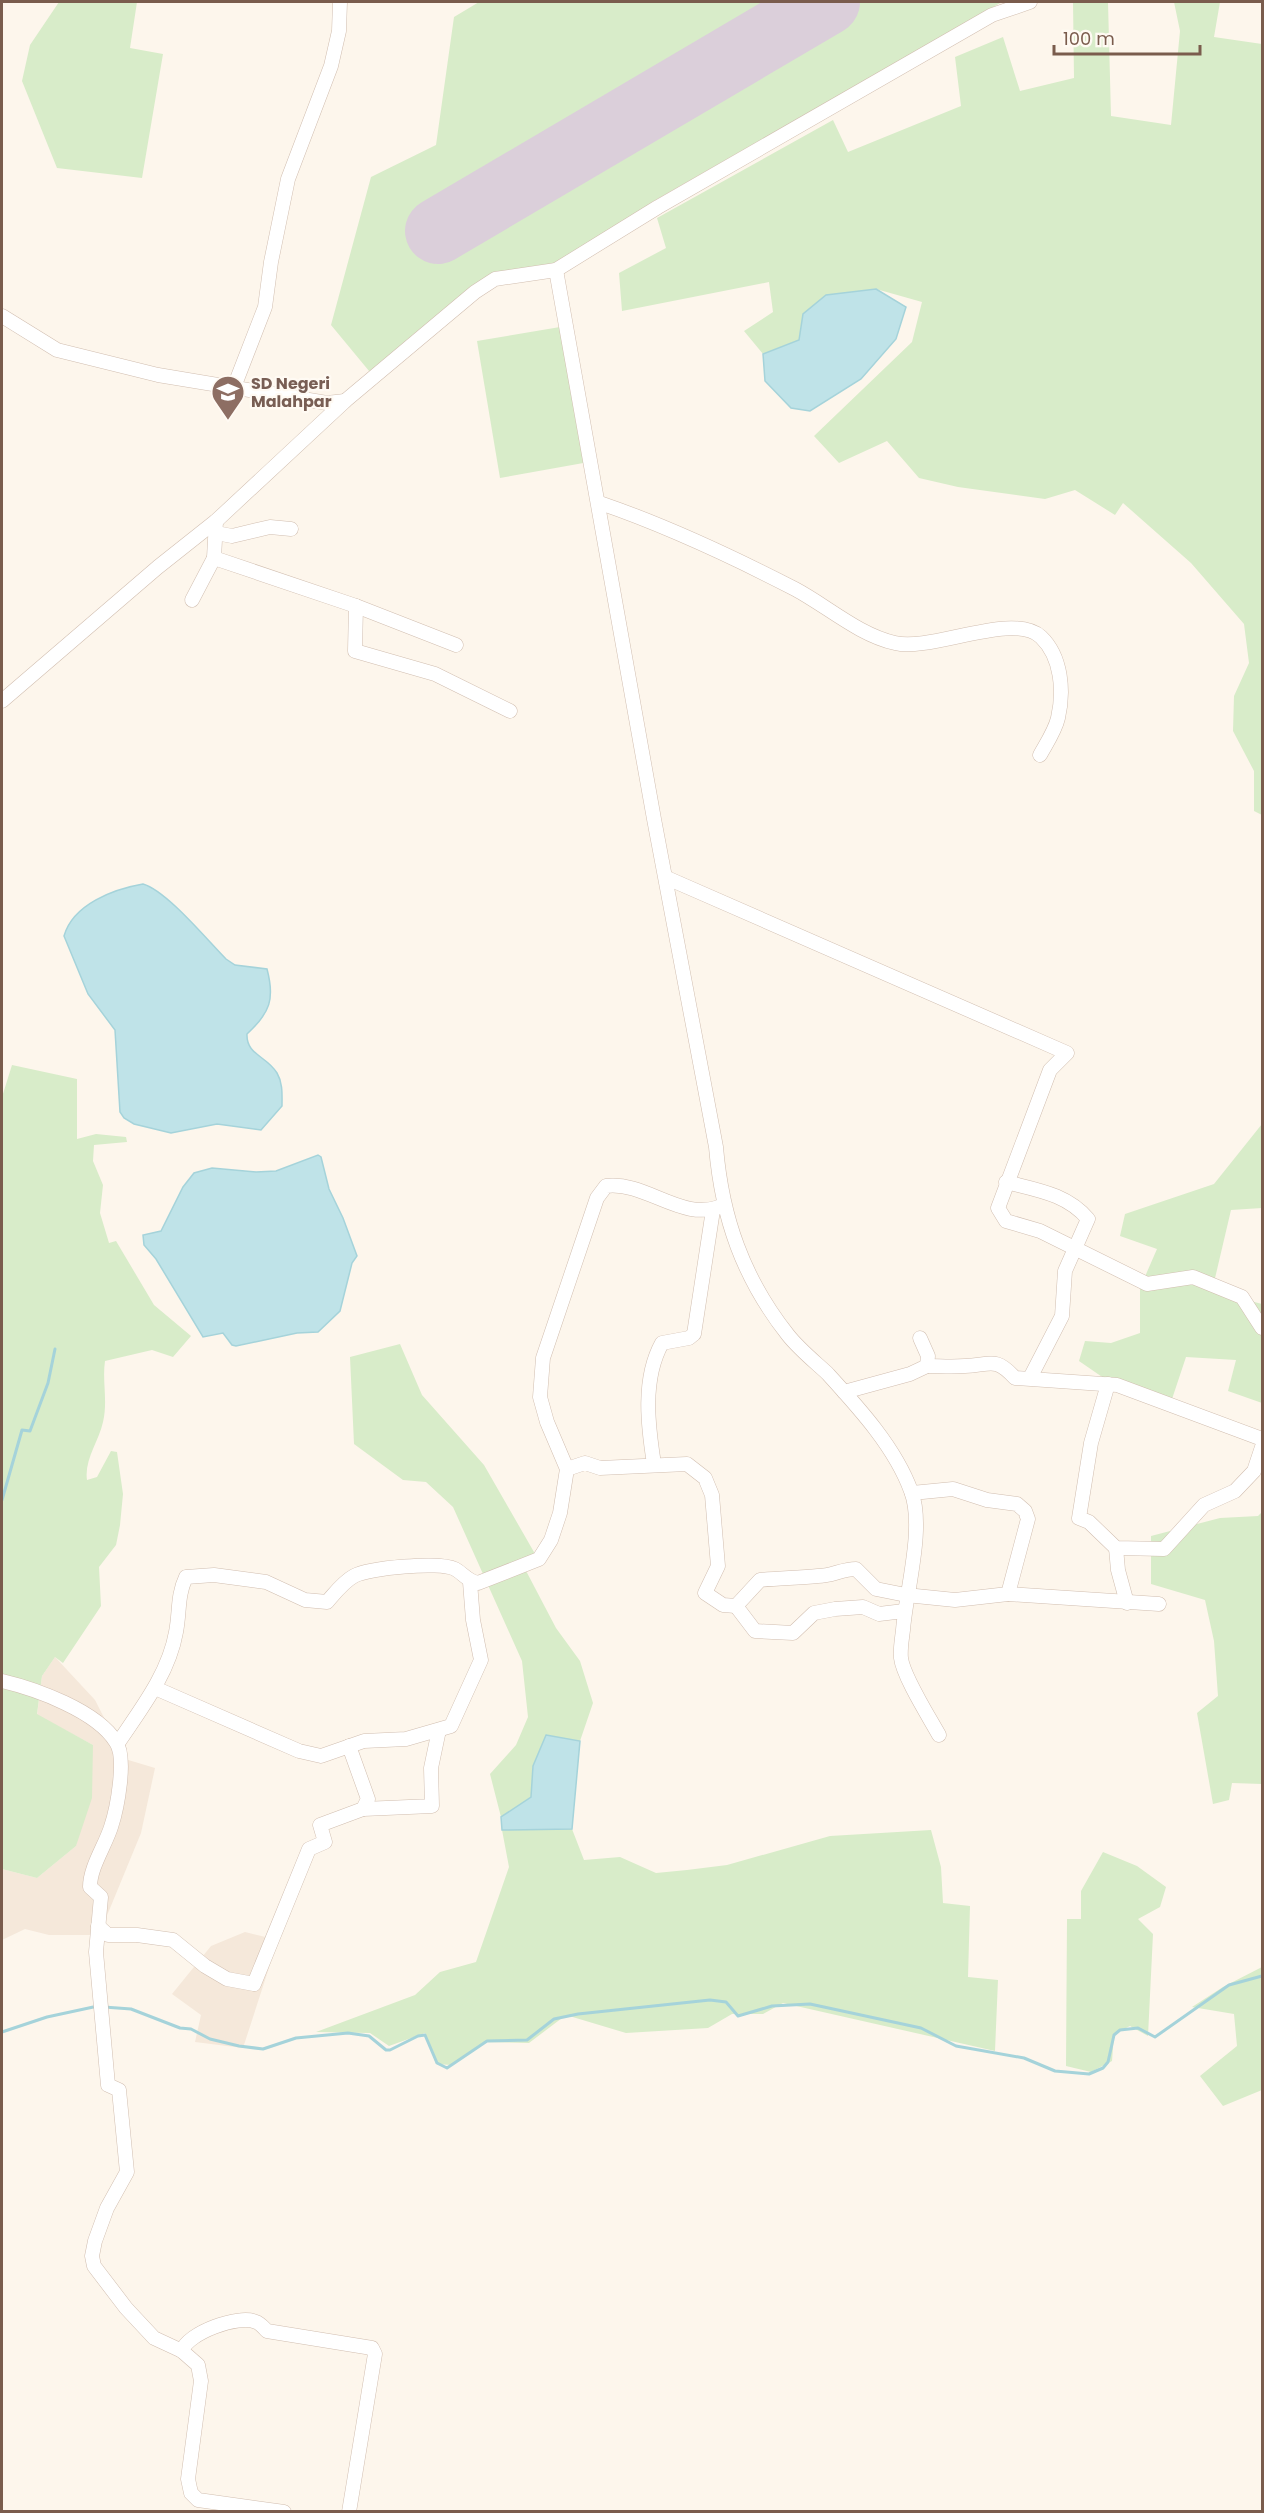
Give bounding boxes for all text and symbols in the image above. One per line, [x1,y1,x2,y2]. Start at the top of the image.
scale bar [1054,18,1200,56]
text: 100 m [1063,26,1115,51]
place label: SD Negeri Malahpar [251,372,332,413]
school or university icon: SD Negeri Malahpar [210,374,246,421]

